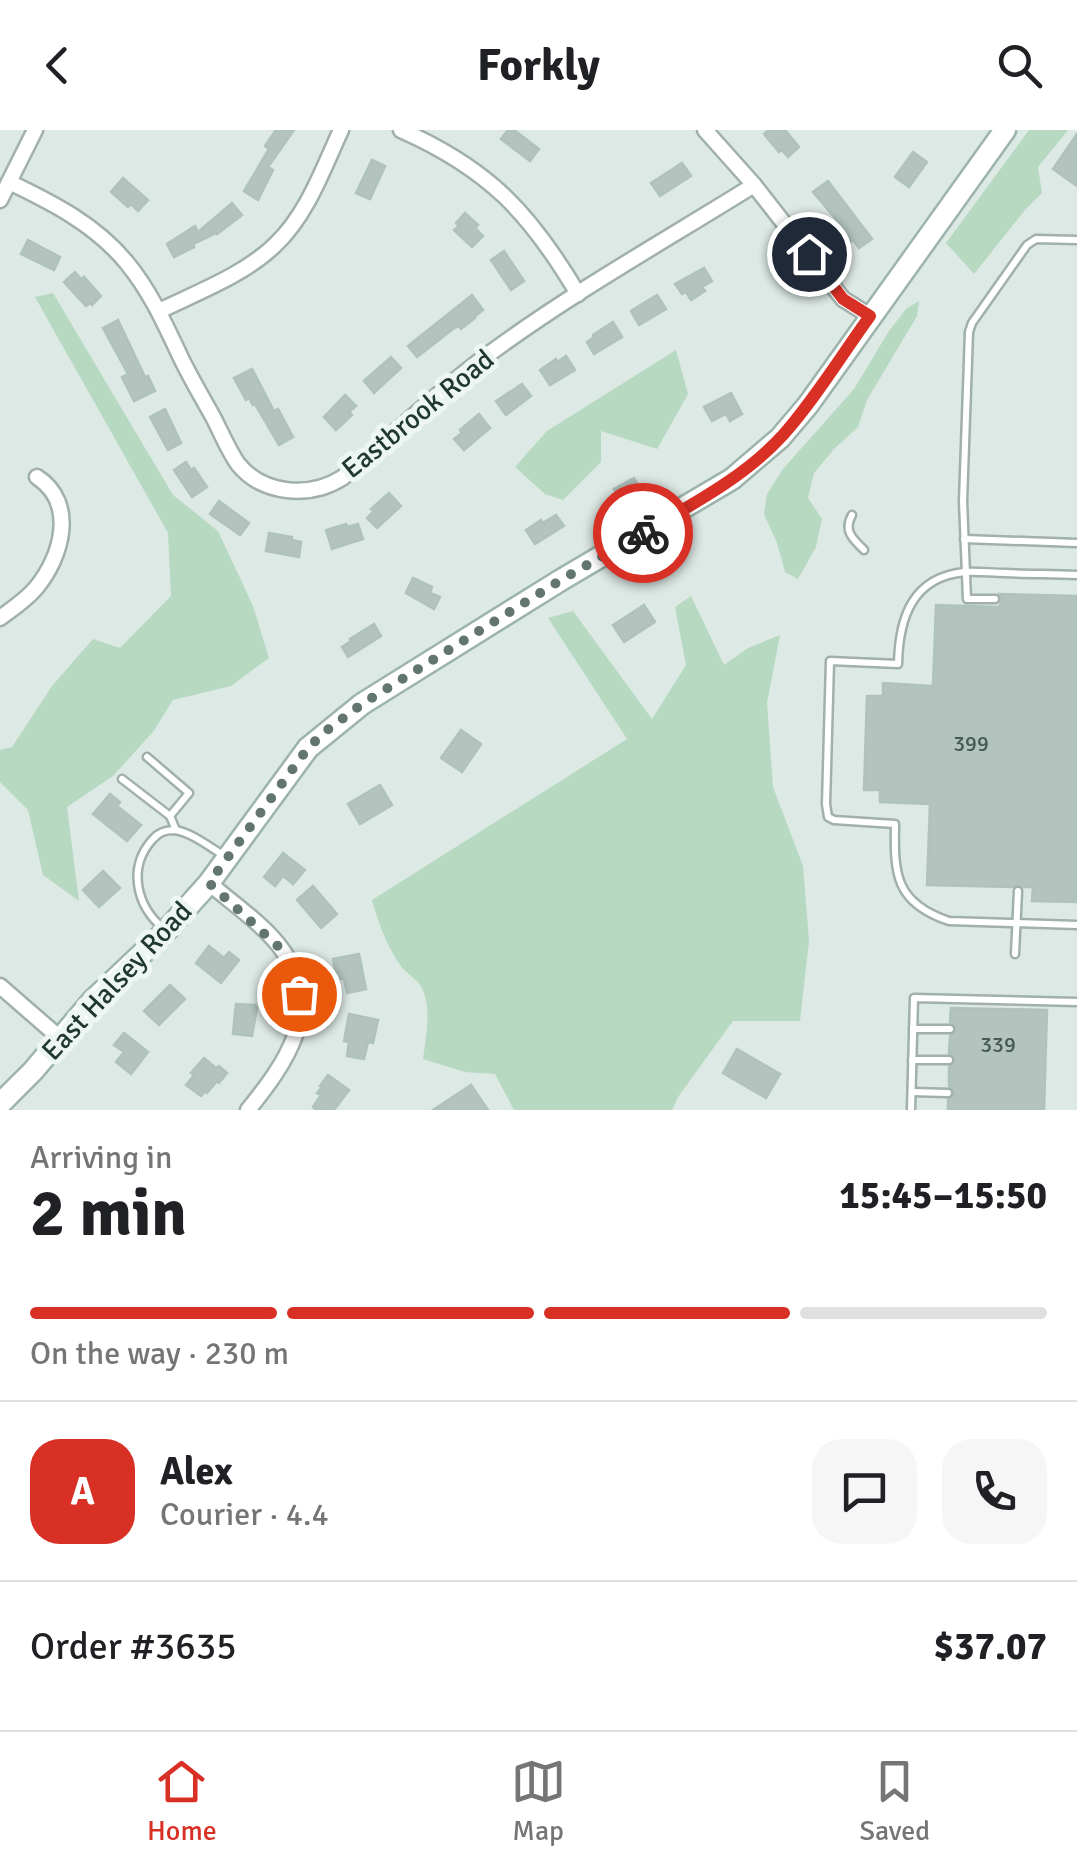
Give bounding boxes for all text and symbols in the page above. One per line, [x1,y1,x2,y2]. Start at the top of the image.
icon: back [30,38,85,93]
text: Forkly [477,38,600,93]
icon: search [992,38,1047,93]
pin [767,212,852,297]
icon: home [782,227,837,282]
street label: Eastbrook Road [335,342,501,486]
courier [593,483,693,583]
icon: bike [616,506,671,561]
house number: 399 [953,730,989,757]
street label: East Halsey Road [35,895,199,1067]
pin [257,952,342,1037]
icon: bag [272,967,327,1022]
house number: 339 [980,1031,1016,1058]
text: Arriving in [30,1138,172,1177]
text: 15:45–15:50 [839,1172,1047,1219]
text: 2 min [30,1174,187,1254]
text: On the way · 230 m [30,1334,289,1373]
button: chat [812,1439,917,1544]
button: phone [942,1439,1047,1544]
text: Alex [160,1448,233,1495]
text: A [70,1468,95,1515]
text: Courier · 4.4 [160,1495,329,1534]
text: Order #3635 [30,1623,237,1670]
text: $37.07 [934,1623,1047,1670]
tab: Home [147,1754,217,1848]
tab: Map [511,1754,566,1848]
tab: Saved [860,1754,930,1848]

